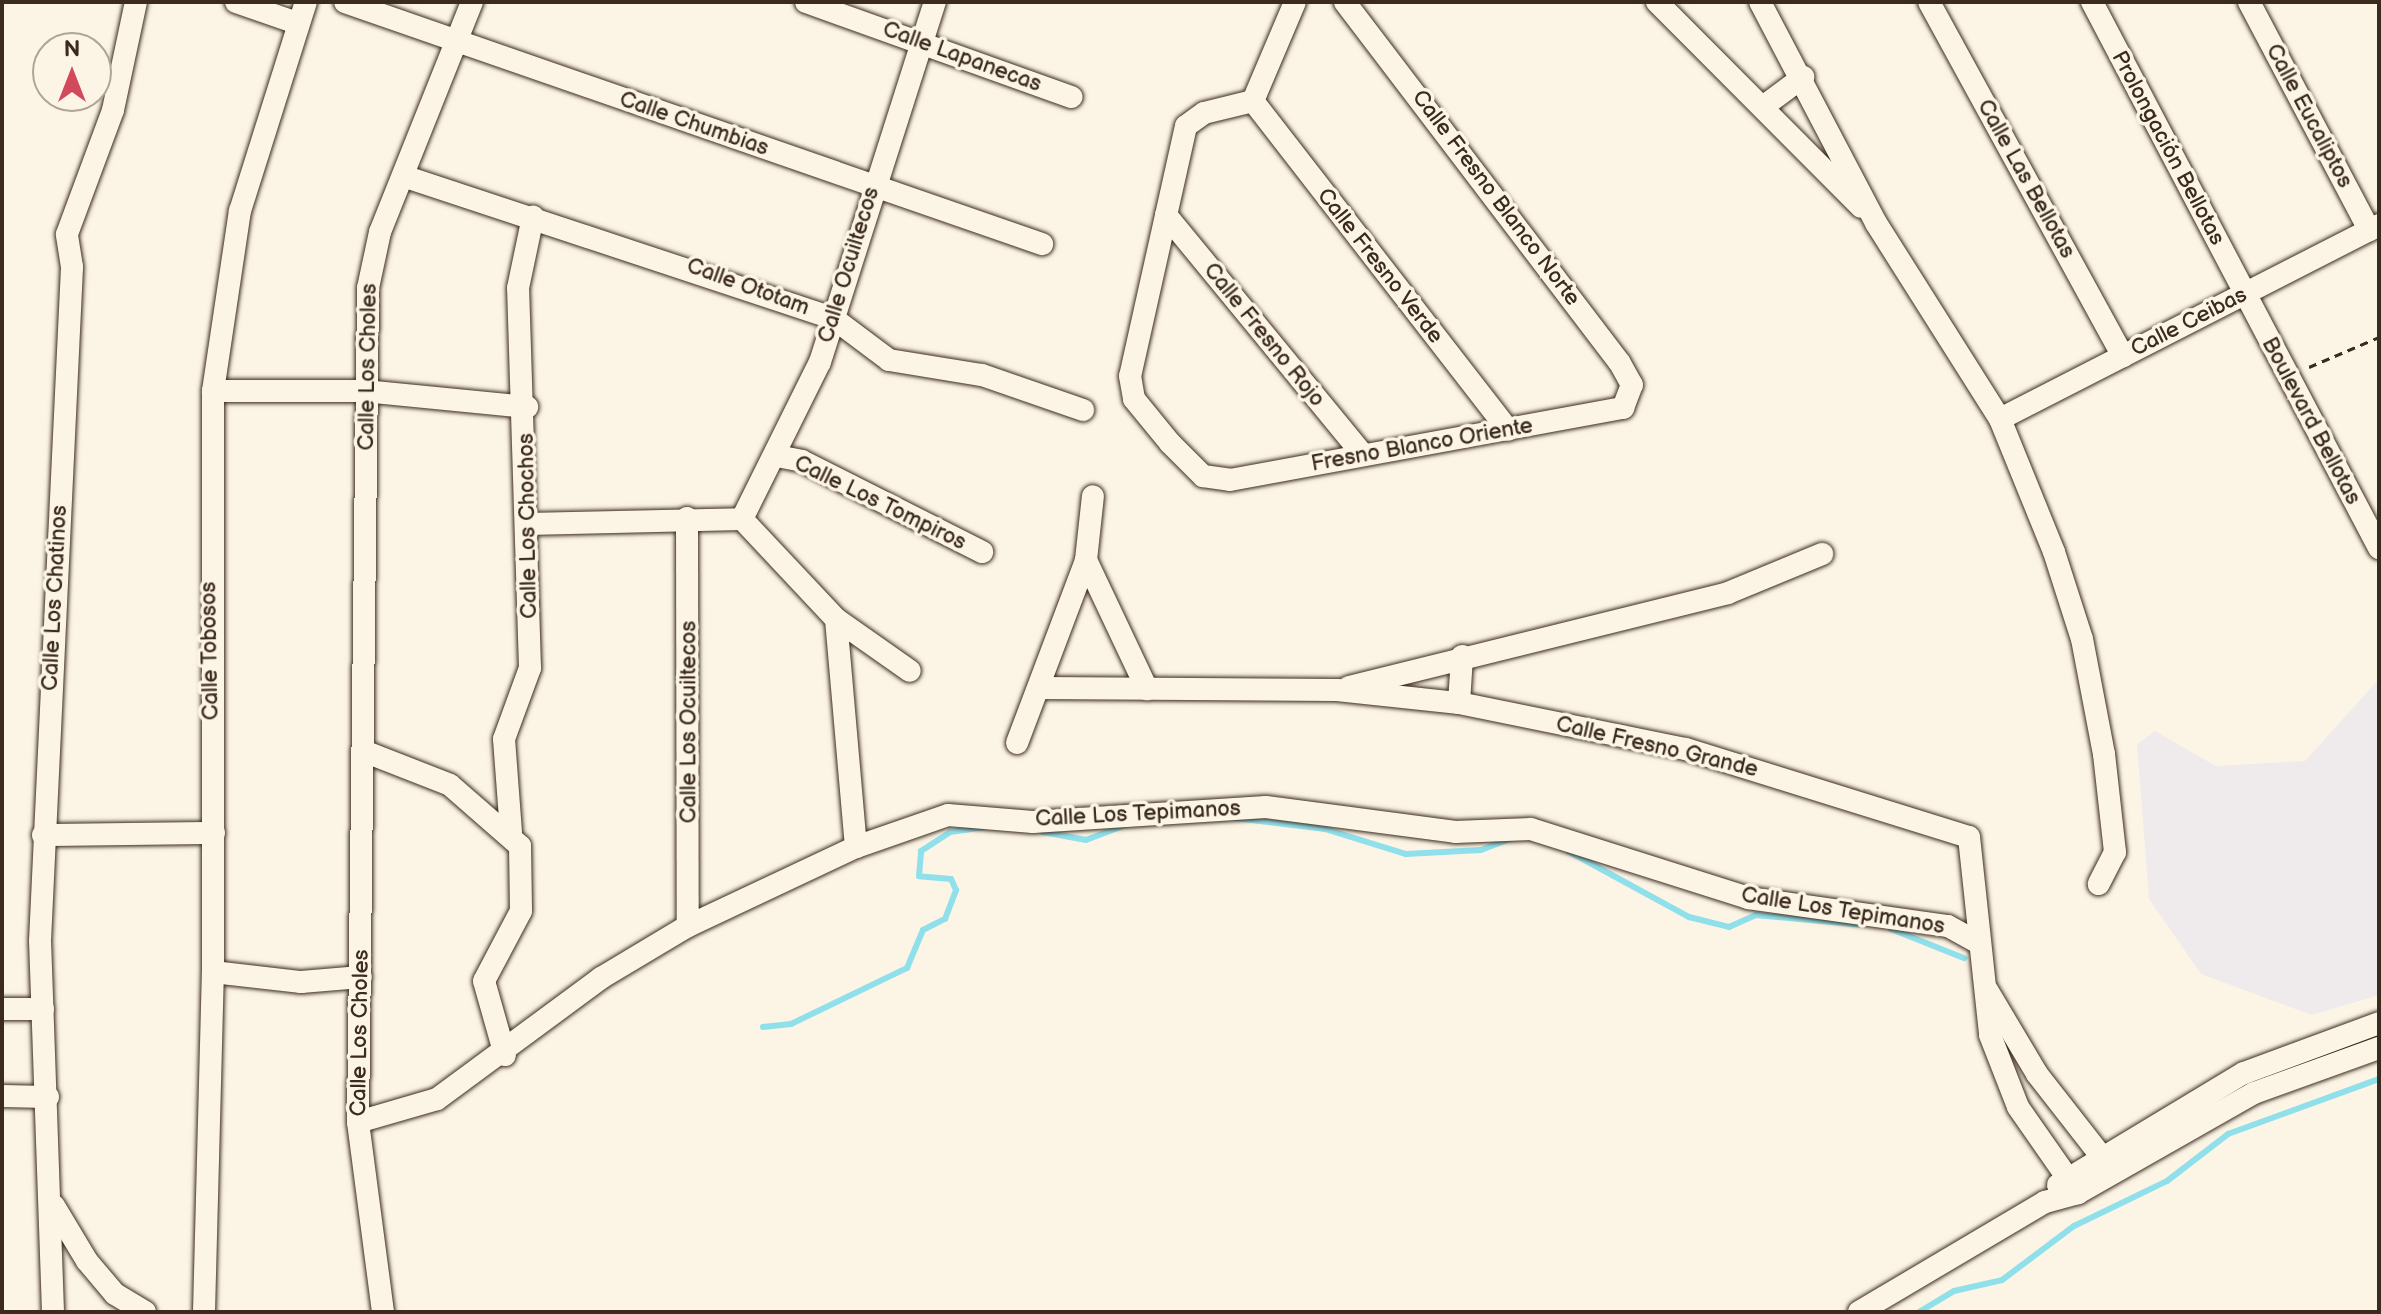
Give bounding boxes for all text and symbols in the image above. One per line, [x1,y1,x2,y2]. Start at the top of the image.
street label: Calle Lapanecas [879,16,1045,98]
north arrow [32,32,112,112]
text: N [64,36,80,63]
street label: Calle Eucaliptos [2260,40,2358,192]
street label: Prolongación Bellotas [2106,47,2230,249]
street label: Calle Fresno Blanco Norte [1406,85,1586,311]
street label: Calle Chumbias [616,86,772,162]
street label: Calle Las Bellotas [1971,95,2081,263]
street label: Calle Fresno Verde [1311,183,1449,349]
street label: Calle Ocuiltecos [813,184,885,346]
street label: Calle Ototam [683,253,813,321]
street label: Calle Fresno Rojo [1198,258,1330,412]
street label: Calle Ceibas [2127,282,2251,362]
street label: Calle Los Choles [353,283,383,451]
street label: Boulevard Bellotas [2256,333,2366,509]
street label: Fresno Blanco Oriente [1309,412,1535,478]
street label: Calle Los Chochos [513,433,543,619]
street label: Calle Los Tompiros [790,450,970,556]
street label: Calle Los Chatinos [37,504,73,692]
street label: Calle Tobosos [196,581,224,721]
street label: Calle Los Ocuiltecos [676,621,702,823]
street label: Calle Fresno Grande [1553,711,1761,783]
street label: Calle Los Tepimanos [1034,795,1242,833]
street label: Calle Los Tepimanos [1739,882,1947,940]
street label: Calle Los Choles [345,949,375,1117]

